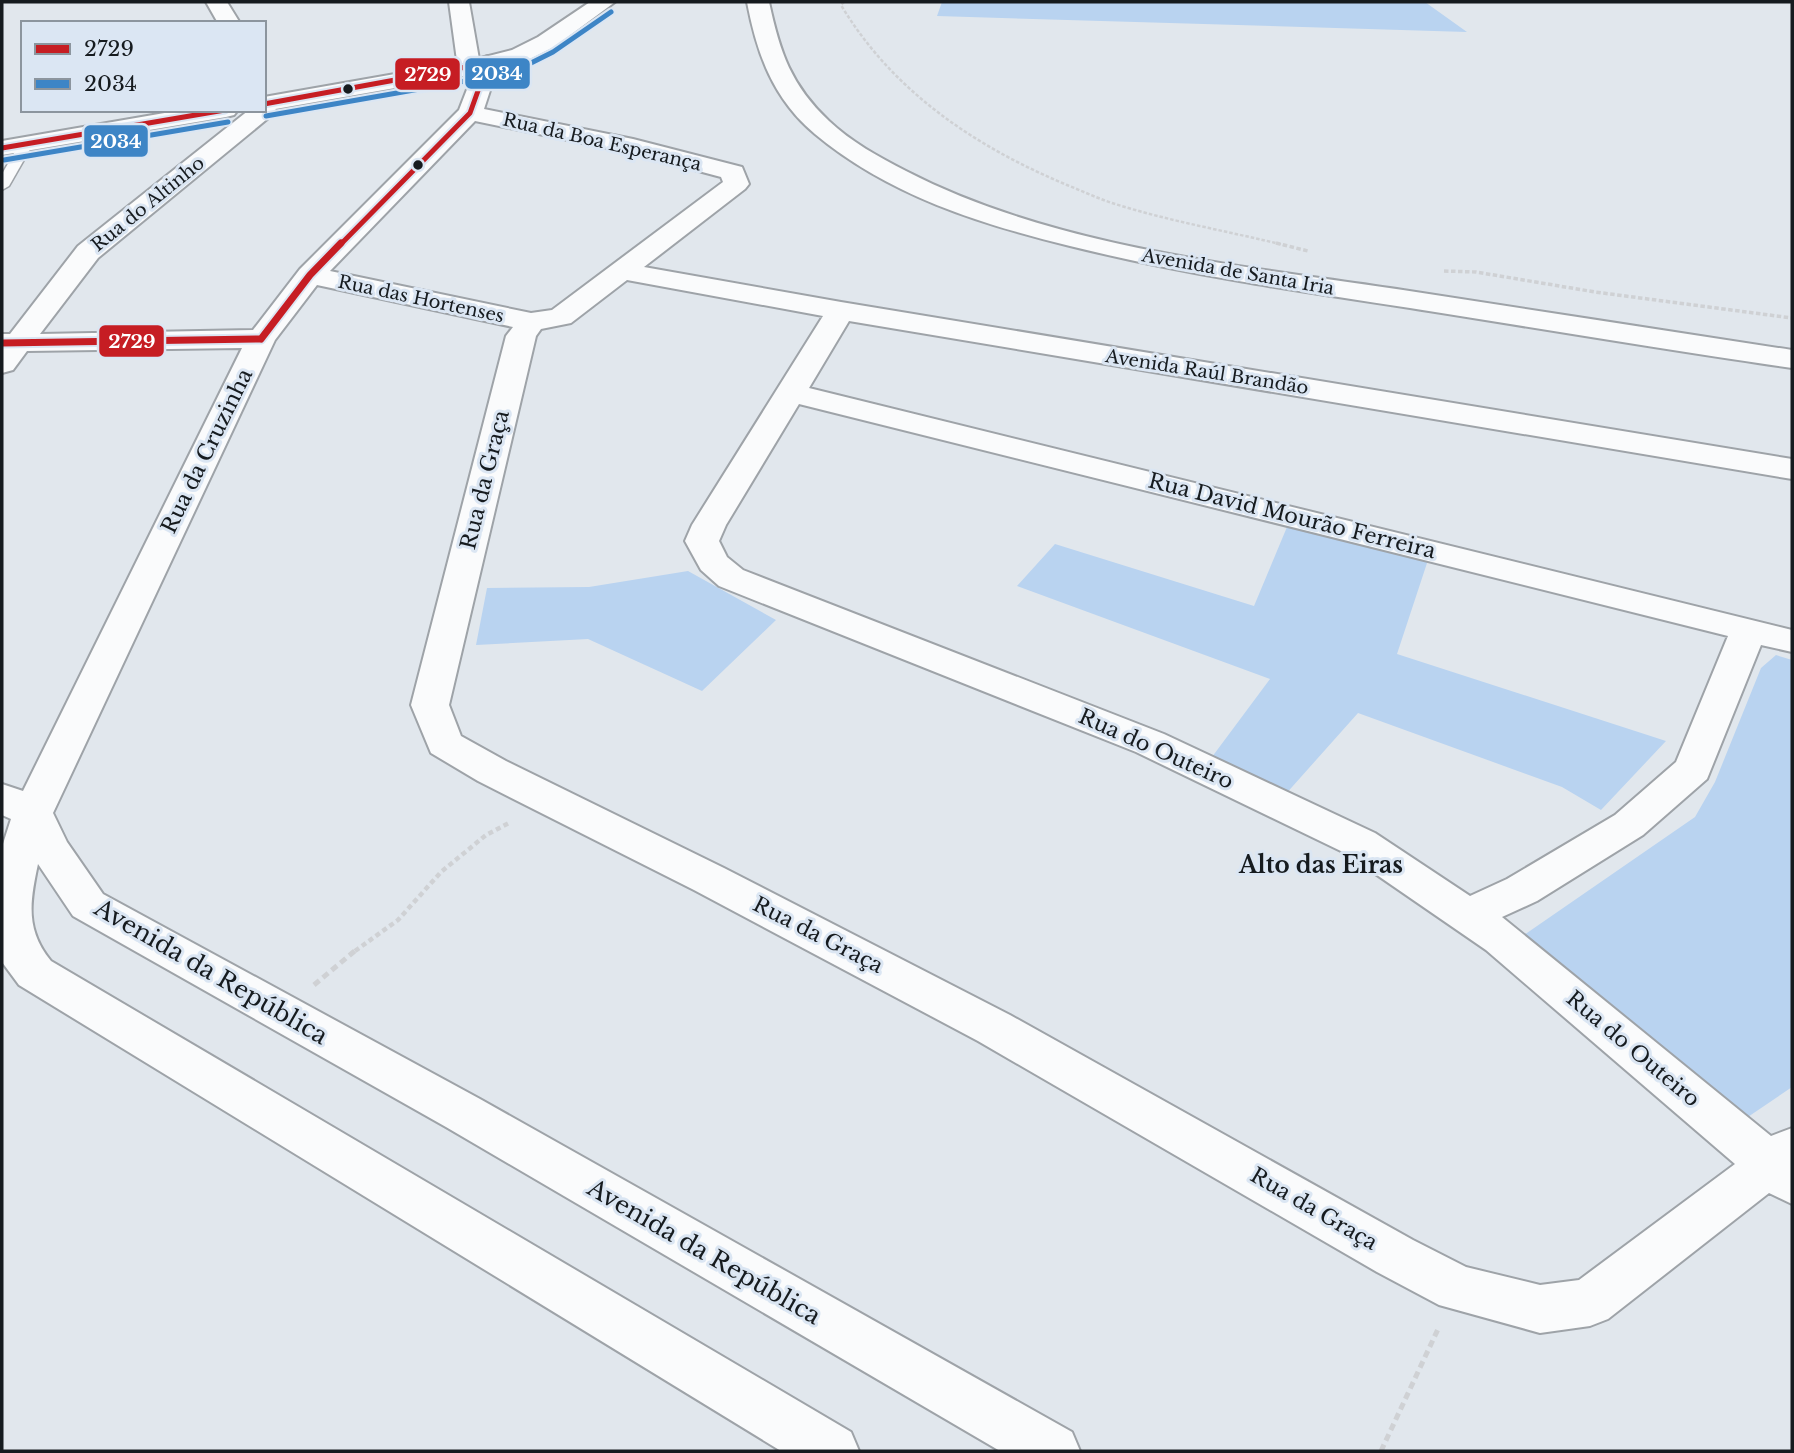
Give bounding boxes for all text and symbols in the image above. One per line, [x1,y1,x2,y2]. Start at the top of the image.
legend [21,21,266,112]
text: 2729 [84,36,134,62]
line badge: 2729 [394,57,461,91]
line badge: 2034 [464,57,531,90]
text: 2034 [471,62,523,85]
text: 2729 [404,63,452,86]
text: 2034 [84,71,137,97]
unlabelled marker [341,82,355,96]
street label: Rua da Boa Esperança [501,108,703,176]
line badge: 2034 [83,124,149,158]
text: 2034 [90,130,142,153]
street label: Rua do Altinho [87,152,209,256]
unlabelled marker [411,158,425,172]
street label: Avenida de Santa Iria [1139,244,1336,300]
street label: Rua das Hortenses [336,271,506,327]
line badge: 2729 [98,324,165,358]
text: 2729 [108,330,156,353]
street label: Avenida Raúl Brandão [1103,345,1310,399]
street label: Rua da Cruzinha [156,364,258,538]
street label: Rua da Graça [455,407,515,552]
street label: Rua David Mourão Ferreira [1146,468,1439,564]
street label: Rua do Outeiro [1075,703,1237,795]
district label: Alto das Eiras [1238,851,1403,879]
street label: Rua da Graça [749,891,888,979]
street label: Avenida da República [89,892,334,1051]
street label: Rua do Outeiro [1561,986,1705,1112]
street label: Rua da Graça [1246,1162,1383,1256]
street label: Avenida da República [582,1172,827,1331]

